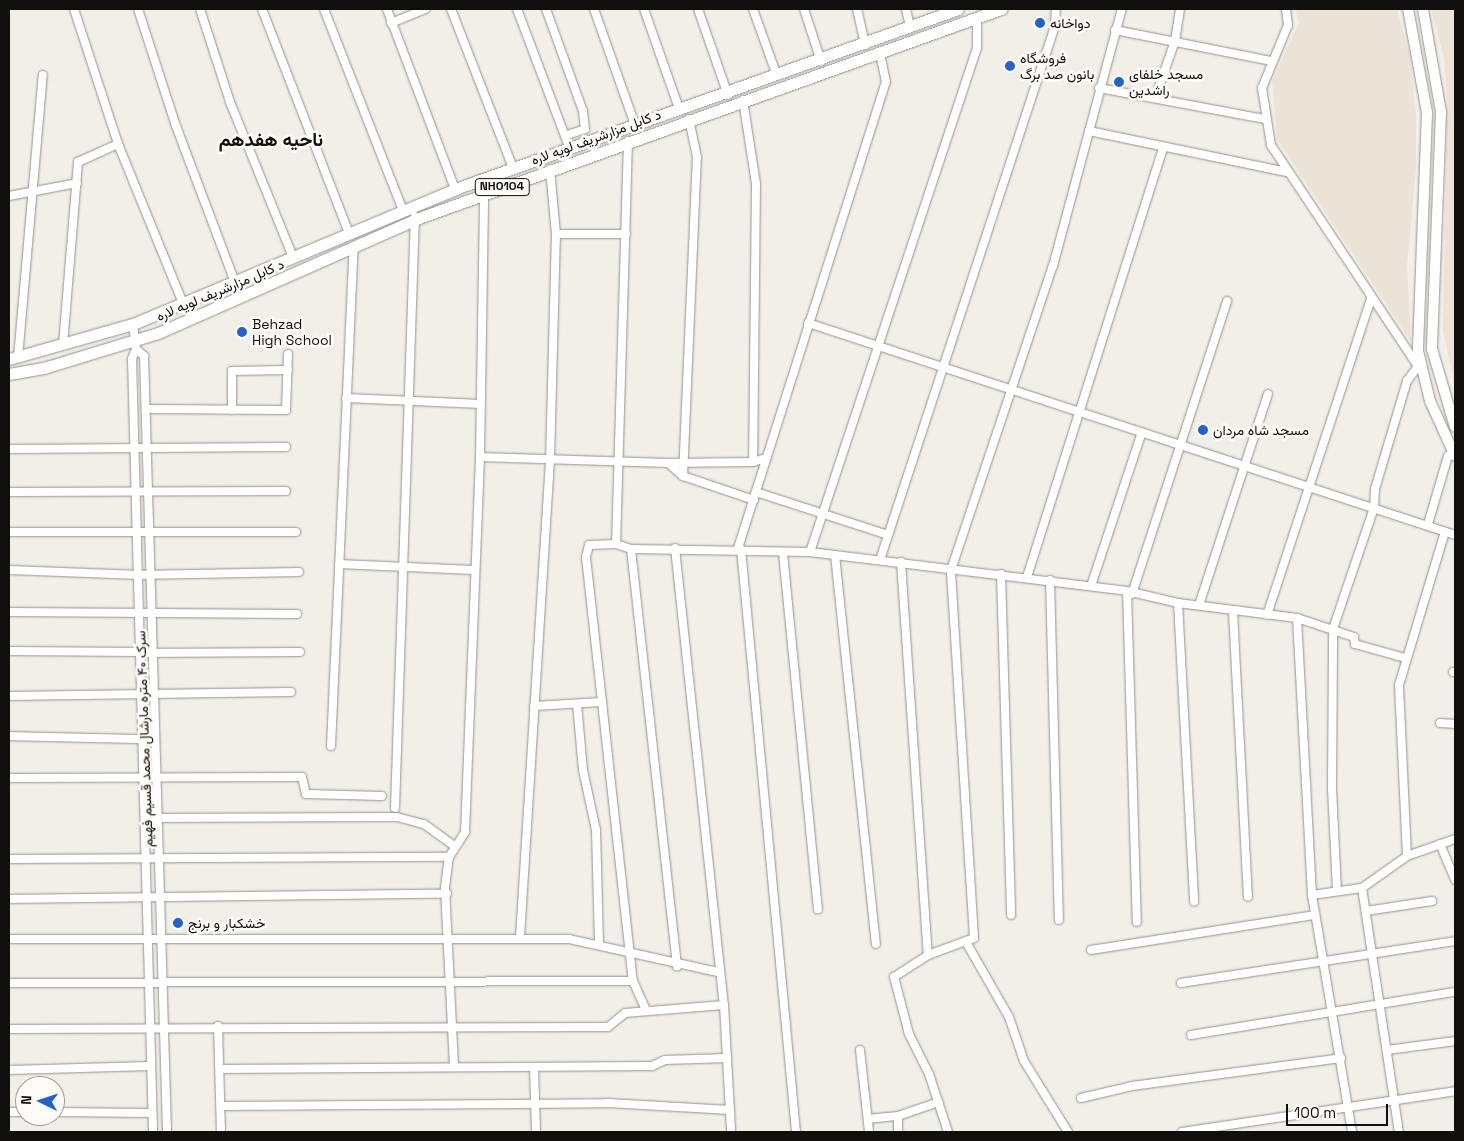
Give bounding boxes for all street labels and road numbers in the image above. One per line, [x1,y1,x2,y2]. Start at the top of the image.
street label: د کابل مزارشریف لویه لاره [529,106,663,168]
road number: NH0104 [474,178,530,196]
street label: د کابل مزارشریف لویه لاره [154,255,286,325]
street label: سرک ۴۰ متره مارشال محمد قسیم فهیم [132,630,156,848]

